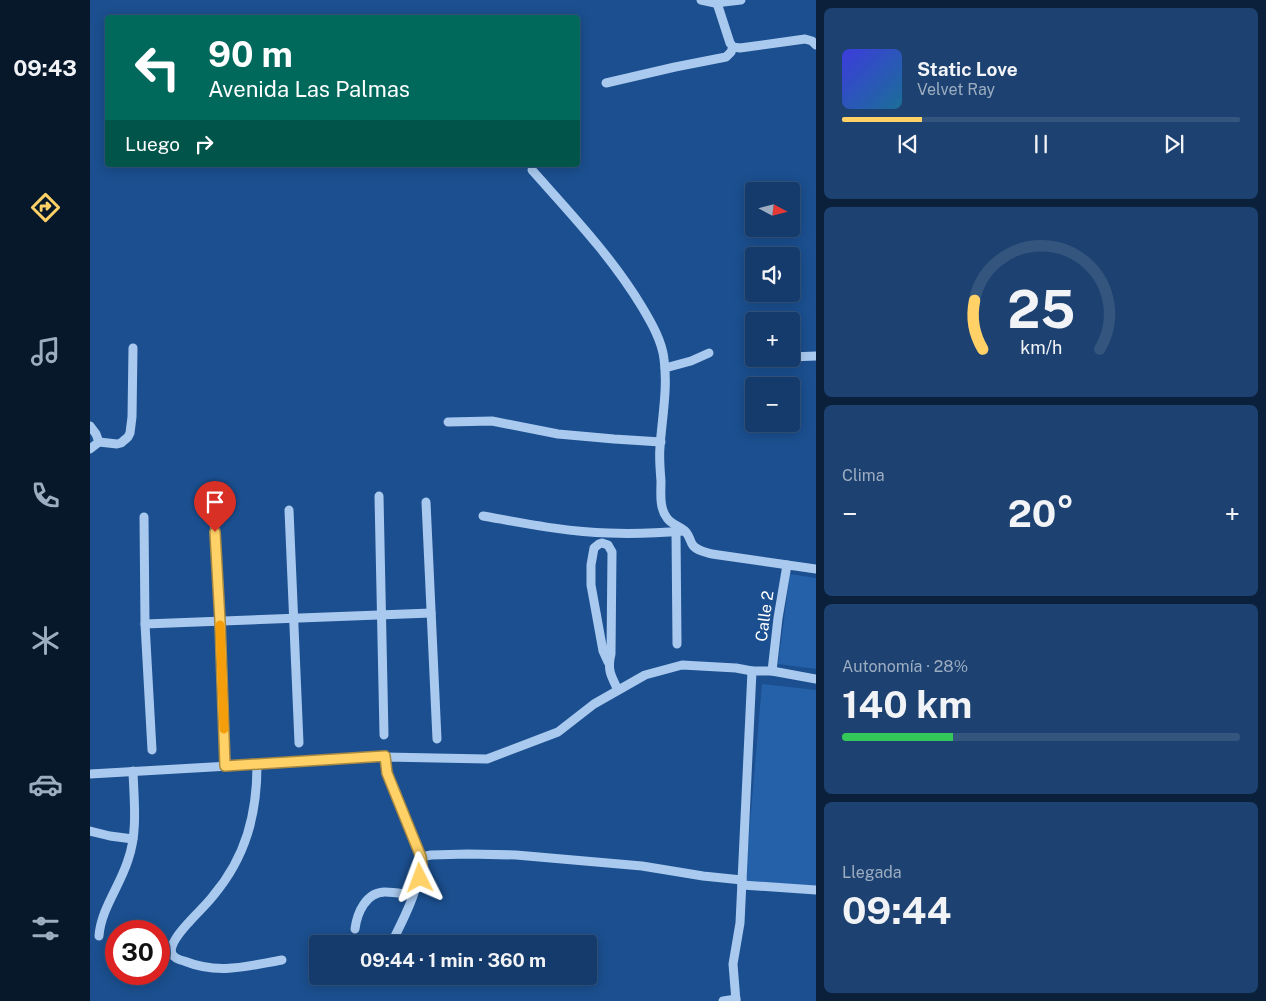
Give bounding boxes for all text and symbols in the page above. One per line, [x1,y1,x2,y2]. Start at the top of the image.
text: 90 m [208,34,293,75]
icon: left [125,35,190,100]
text: 09:43 [13,55,77,81]
text: Static Love [917,58,1018,80]
text: Avenida Las Palmas [208,76,410,102]
text: Velvet Ray [917,80,995,99]
icon: right [190,130,218,158]
icon: previous [894,130,922,158]
icon: pause [1027,130,1055,158]
icon: next [1160,130,1188,158]
text: Luego [125,133,180,155]
north arrow [745,182,800,238]
map controls [745,182,800,432]
icon: directions [28,190,63,225]
button: sound [745,247,800,302]
text: 25 [1007,279,1075,340]
button: + [745,312,800,367]
icon: music [28,334,63,369]
text: km/h [1020,337,1062,358]
button: − [745,377,800,432]
text: Clima [842,466,885,485]
icon: phone [28,478,63,513]
pin [194,481,236,532]
icon: arrive [201,488,229,516]
text: 20° [1008,491,1074,536]
text: − [842,497,858,530]
text: + [1224,497,1240,530]
street label: Calle 2 [752,589,777,643]
icon: climate [28,623,63,658]
text: Autonomía · 28% [842,657,968,676]
text: 140 km [842,682,972,727]
icon: car [28,767,63,802]
position arrow [393,851,445,903]
text: Llegada [842,863,902,882]
text: 09:44 [842,888,951,933]
icon: filters [28,911,63,946]
speed limit sign: 30 [105,920,170,985]
text: 09:44 · 1 min · 360 m [360,949,546,971]

